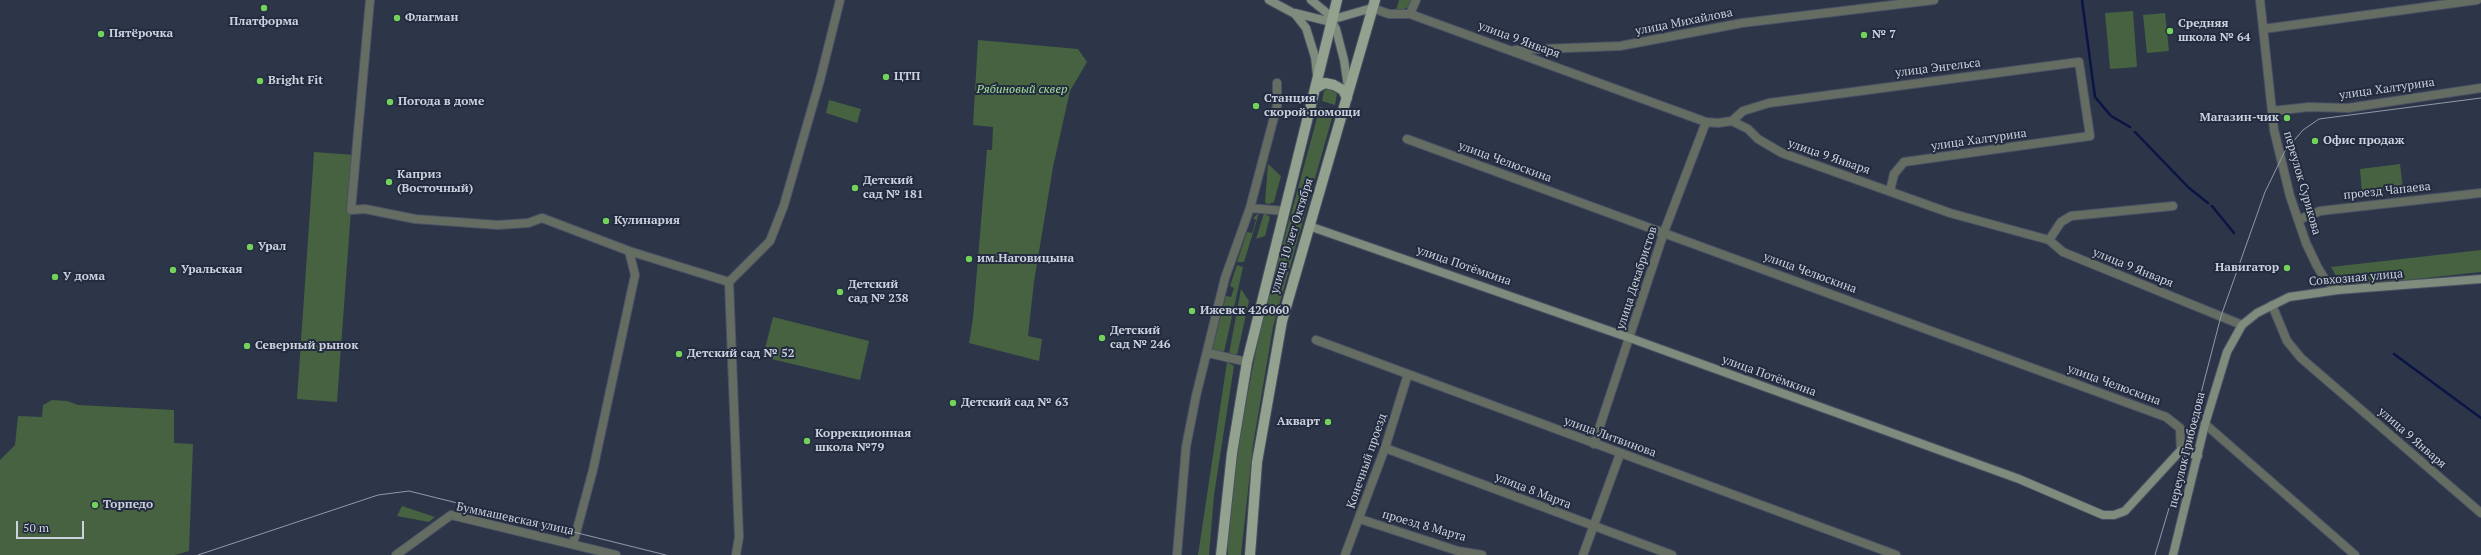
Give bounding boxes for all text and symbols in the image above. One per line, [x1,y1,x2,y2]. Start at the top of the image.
marker: Платформа [259,3,269,13]
street label: улица Михайлова [1634,5,1734,39]
place label: Флагман [405,11,458,25]
marker: Флагман [392,13,402,23]
place label: Платформа [229,15,299,29]
place label: Средняя школа № 64 [2178,17,2251,45]
street label: улица 9 Января [1476,19,1562,61]
marker: Средняя школа № 64 [2165,26,2175,36]
place label: Пятёрочка [109,27,173,41]
place label: № 7 [1872,28,1896,42]
marker: Пятёрочка [96,29,106,39]
marker: № 7 [1859,30,1869,40]
street label: улица Энгельса [1894,56,1982,80]
place label: ЦТП [894,70,920,84]
marker: ЦТП [881,72,891,82]
place label: Bright Fit [268,74,323,88]
street label: улица Халтурина [2338,75,2436,103]
marker: Bright Fit [255,76,265,86]
park label: Рябиновый сквер [977,83,1067,97]
place label: Станция скорой помощи [1264,92,1360,120]
place label: Погода в доме [398,95,484,109]
marker: Погода в доме [385,97,395,107]
marker: Станция скорой помощи [1251,101,1261,111]
place label: Магазин-чик [2200,111,2279,125]
marker: Магазин-чик [2282,113,2292,123]
street label: улица Халтурина [1930,126,2028,154]
street label: переулок Сурикова [2280,129,2324,237]
place label: Офис продаж [2323,134,2404,148]
street label: улица 9 Января [1786,136,1872,178]
marker: Офис продаж [2310,136,2320,146]
street label: улица Челюскина [1456,138,1554,186]
place label: Каприз (Восточный) [397,168,473,196]
place label: Детский сад № 181 [863,174,924,202]
marker: Каприз (Восточный) [384,177,394,187]
street label: улица 10 лет Октября [1268,177,1316,295]
street label: проезд Чапаева [2343,179,2431,203]
marker: Детский сад № 181 [850,183,860,193]
place label: Кулинария [614,214,680,228]
marker: Кулинария [601,216,611,226]
street label: улица Декабристов [1614,225,1660,331]
place label: Урал [258,240,286,254]
marker: Урал [245,242,255,252]
street label: улица Потёмкина [1415,243,1513,289]
street label: улица 9 Января [2091,245,2175,291]
street label: улица Челюскина [1761,249,1859,297]
place label: им.Наговицына [977,252,1074,266]
marker: им.Наговицына [964,254,974,264]
place label: Навигатор [2215,261,2279,275]
place label: Уральская [181,263,242,277]
marker: Навигатор [2282,263,2292,273]
marker: Уральская [168,265,178,275]
street label: Совхозная улица [2308,267,2404,289]
place label: У дома [63,270,105,284]
marker: У дома [50,272,60,282]
place label: Детский сад № 238 [848,278,909,306]
marker: Детский сад № 238 [835,287,845,297]
place label: Ижевск 426060 [1200,304,1289,318]
marker: Ижевск 426060 [1187,306,1197,316]
place label: Детский сад № 246 [1110,324,1171,352]
marker: Детский сад № 246 [1097,333,1107,343]
place label: Северный рынок [255,339,358,353]
marker: Северный рынок [242,341,252,351]
place label: Детский сад № 52 [687,347,794,361]
marker: Детский сад № 52 [674,349,684,359]
street label: улица Потёмкина [1720,352,1818,400]
street label: улица Челюскина [2065,361,2163,409]
street label: переулок Грибоедова [2166,390,2208,510]
place label: Детский сад № 63 [961,396,1068,410]
marker: Детский сад № 63 [948,398,958,408]
street label: улица 9 Января [2375,404,2449,472]
street label: Конечный проезд [1344,412,1390,510]
street label: улица Литвинова [1562,414,1658,460]
place label: Акварт [1277,415,1320,429]
marker: Акварт [1323,417,1333,427]
place label: Коррекционная школа №79 [815,427,911,455]
marker: Коррекционная школа №79 [802,436,812,446]
street label: улица 8 Марта [1493,470,1573,512]
place label: Торпедо [103,498,153,512]
marker: Торпедо [90,500,100,510]
street label: Буммашевская улица [455,500,575,538]
street label: проезд 8 Марта [1380,507,1468,545]
scale bar [18,513,86,539]
text: 50 m [23,520,49,535]

